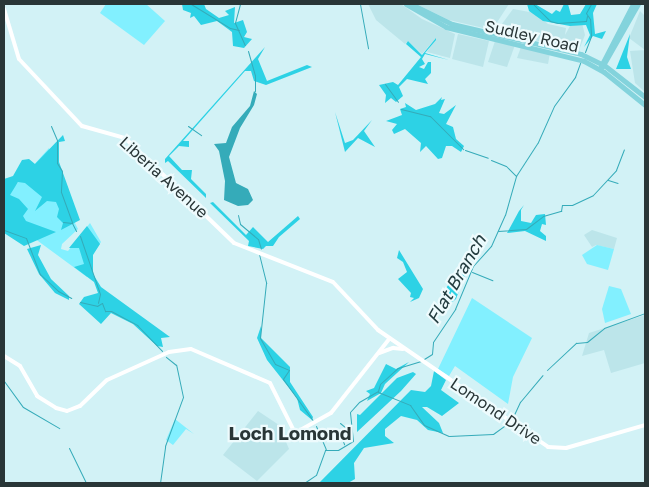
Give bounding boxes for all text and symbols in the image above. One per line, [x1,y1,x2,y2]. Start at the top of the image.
street label: Sudley Road [483,16,581,56]
street label: Liberia Avenue [116,132,212,222]
water label: Flat Branch [422,231,490,327]
street label: Lomond Drive [447,374,545,448]
district label: Loch Lomond [229,422,351,444]

